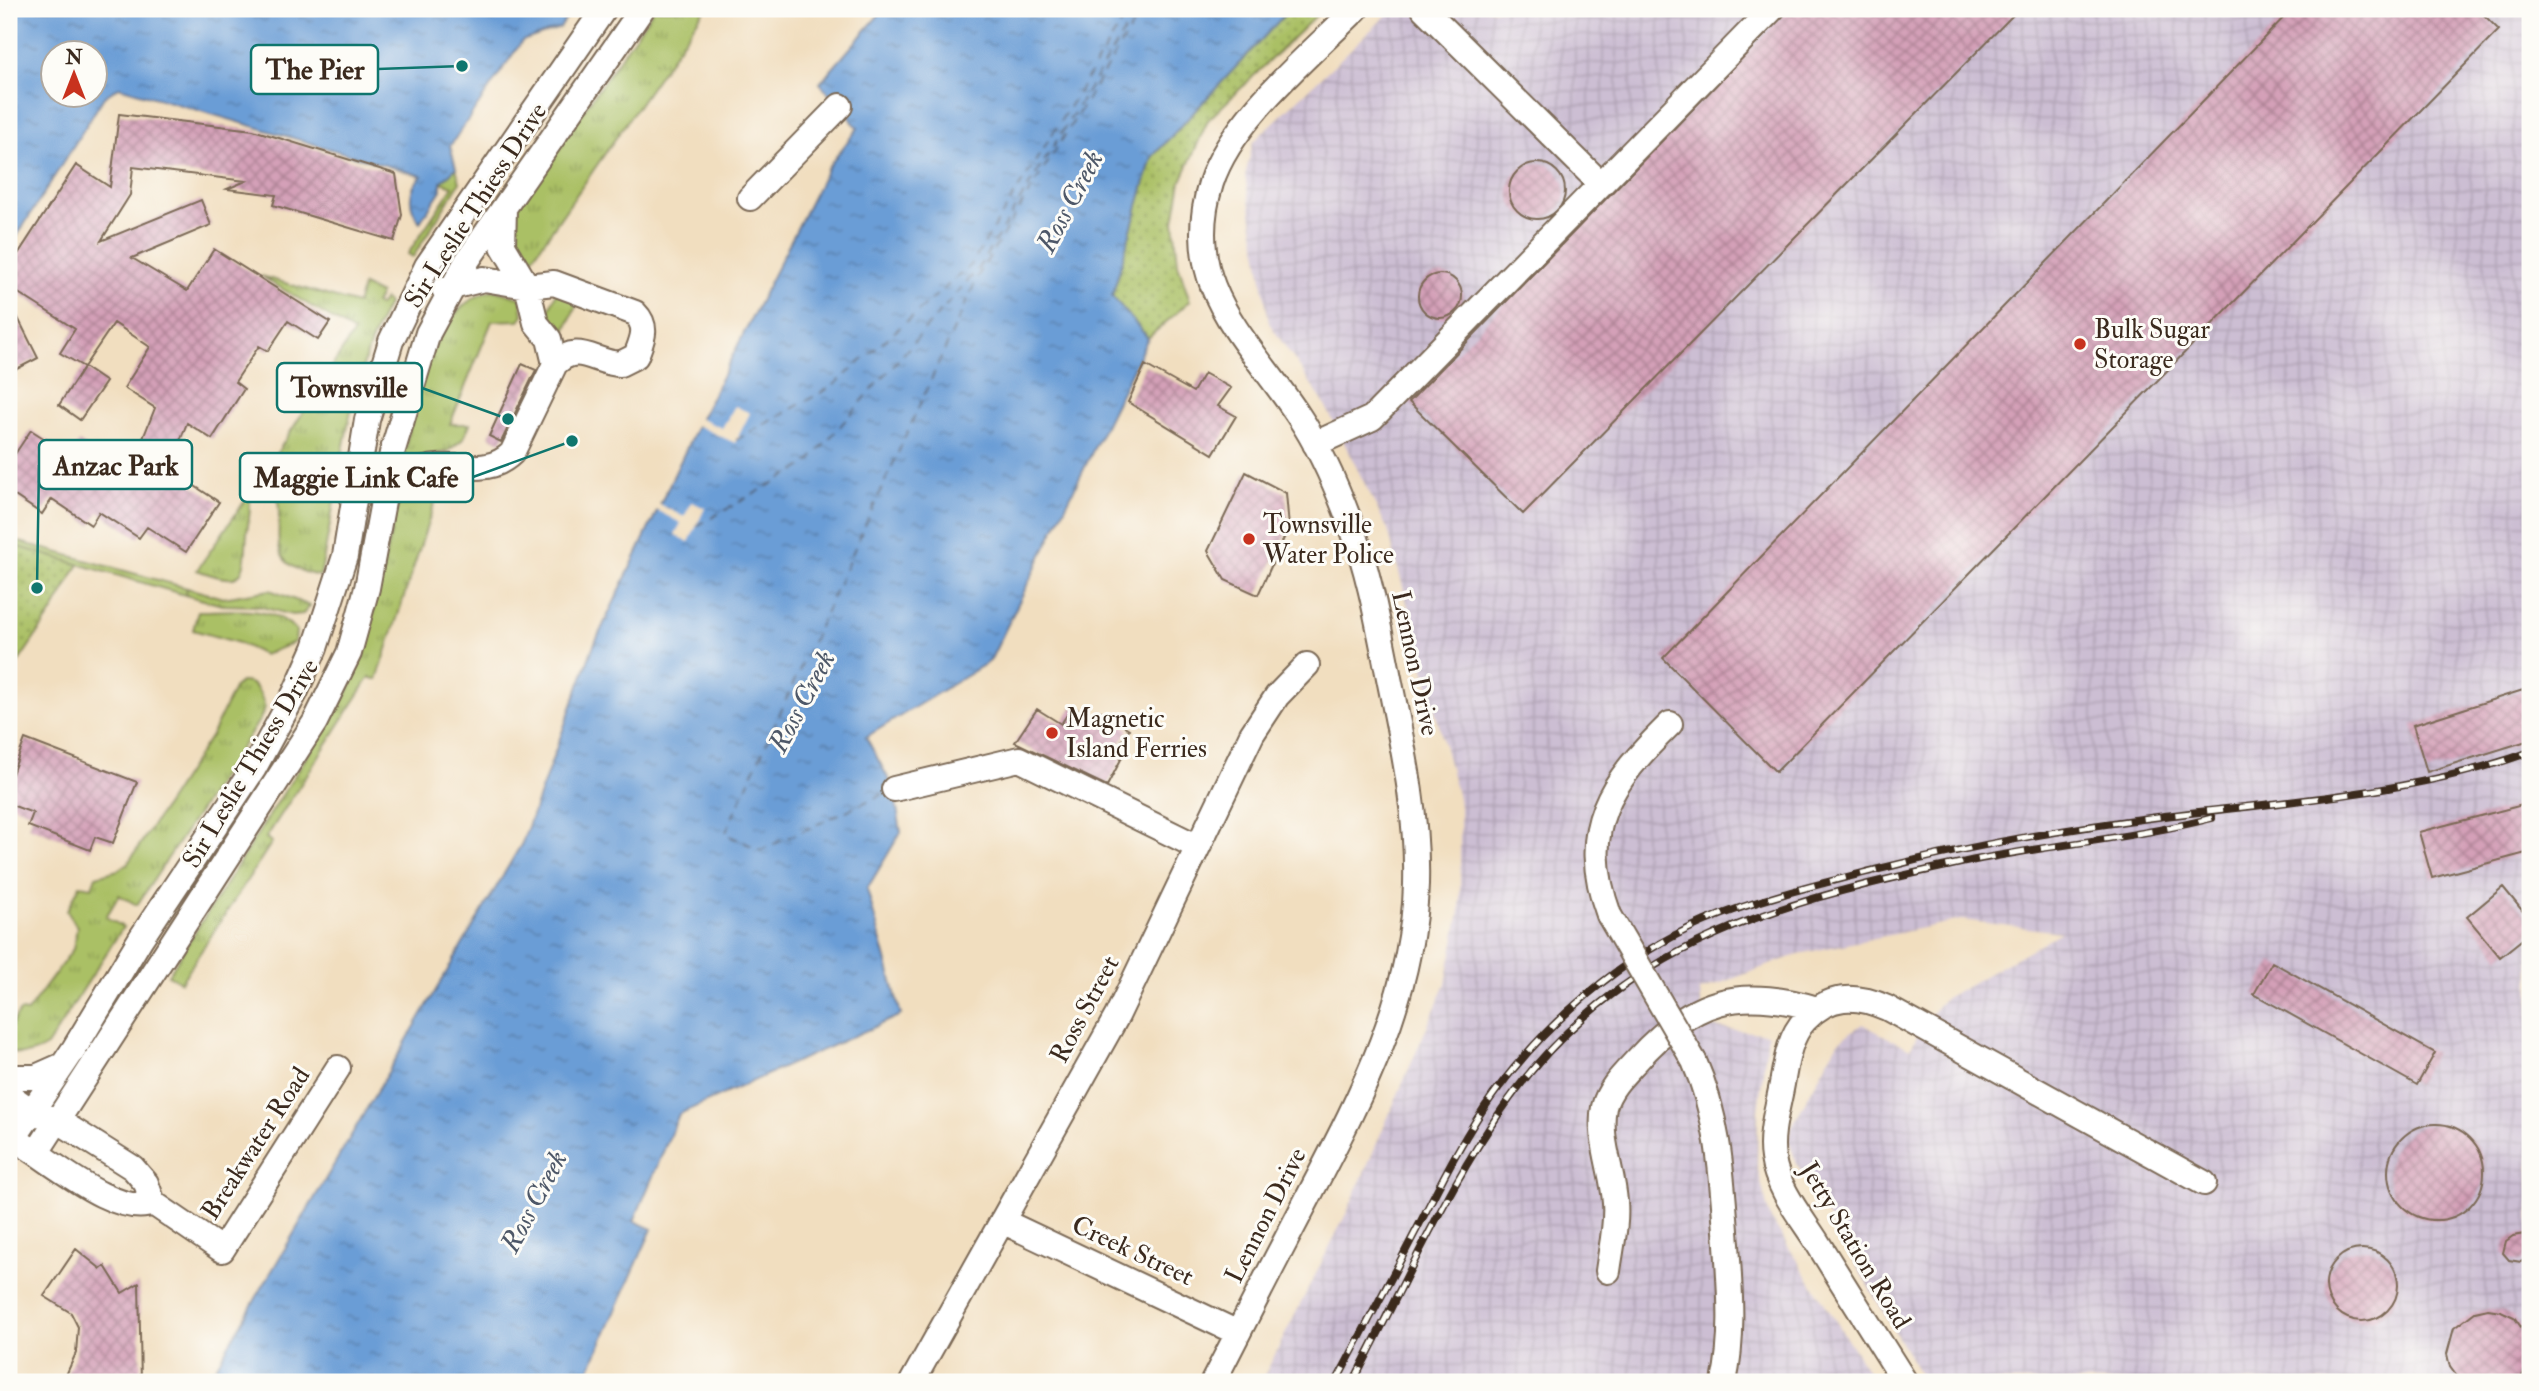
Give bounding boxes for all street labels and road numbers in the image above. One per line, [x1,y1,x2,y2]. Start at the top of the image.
street label: Sir Leslie Thiess Drive [398,97,554,314]
street label: Lennon Drive [1384,588,1446,739]
street label: Sir Leslie Thiess Drive [176,653,326,874]
street label: Ross Street [1043,950,1126,1069]
street label: Breakwater Road [195,1061,317,1226]
street label: Lennon Drive [1218,1142,1314,1288]
street label: Jetty Station Road [1792,1155,1918,1335]
street label: Creek Street [1067,1209,1199,1293]

